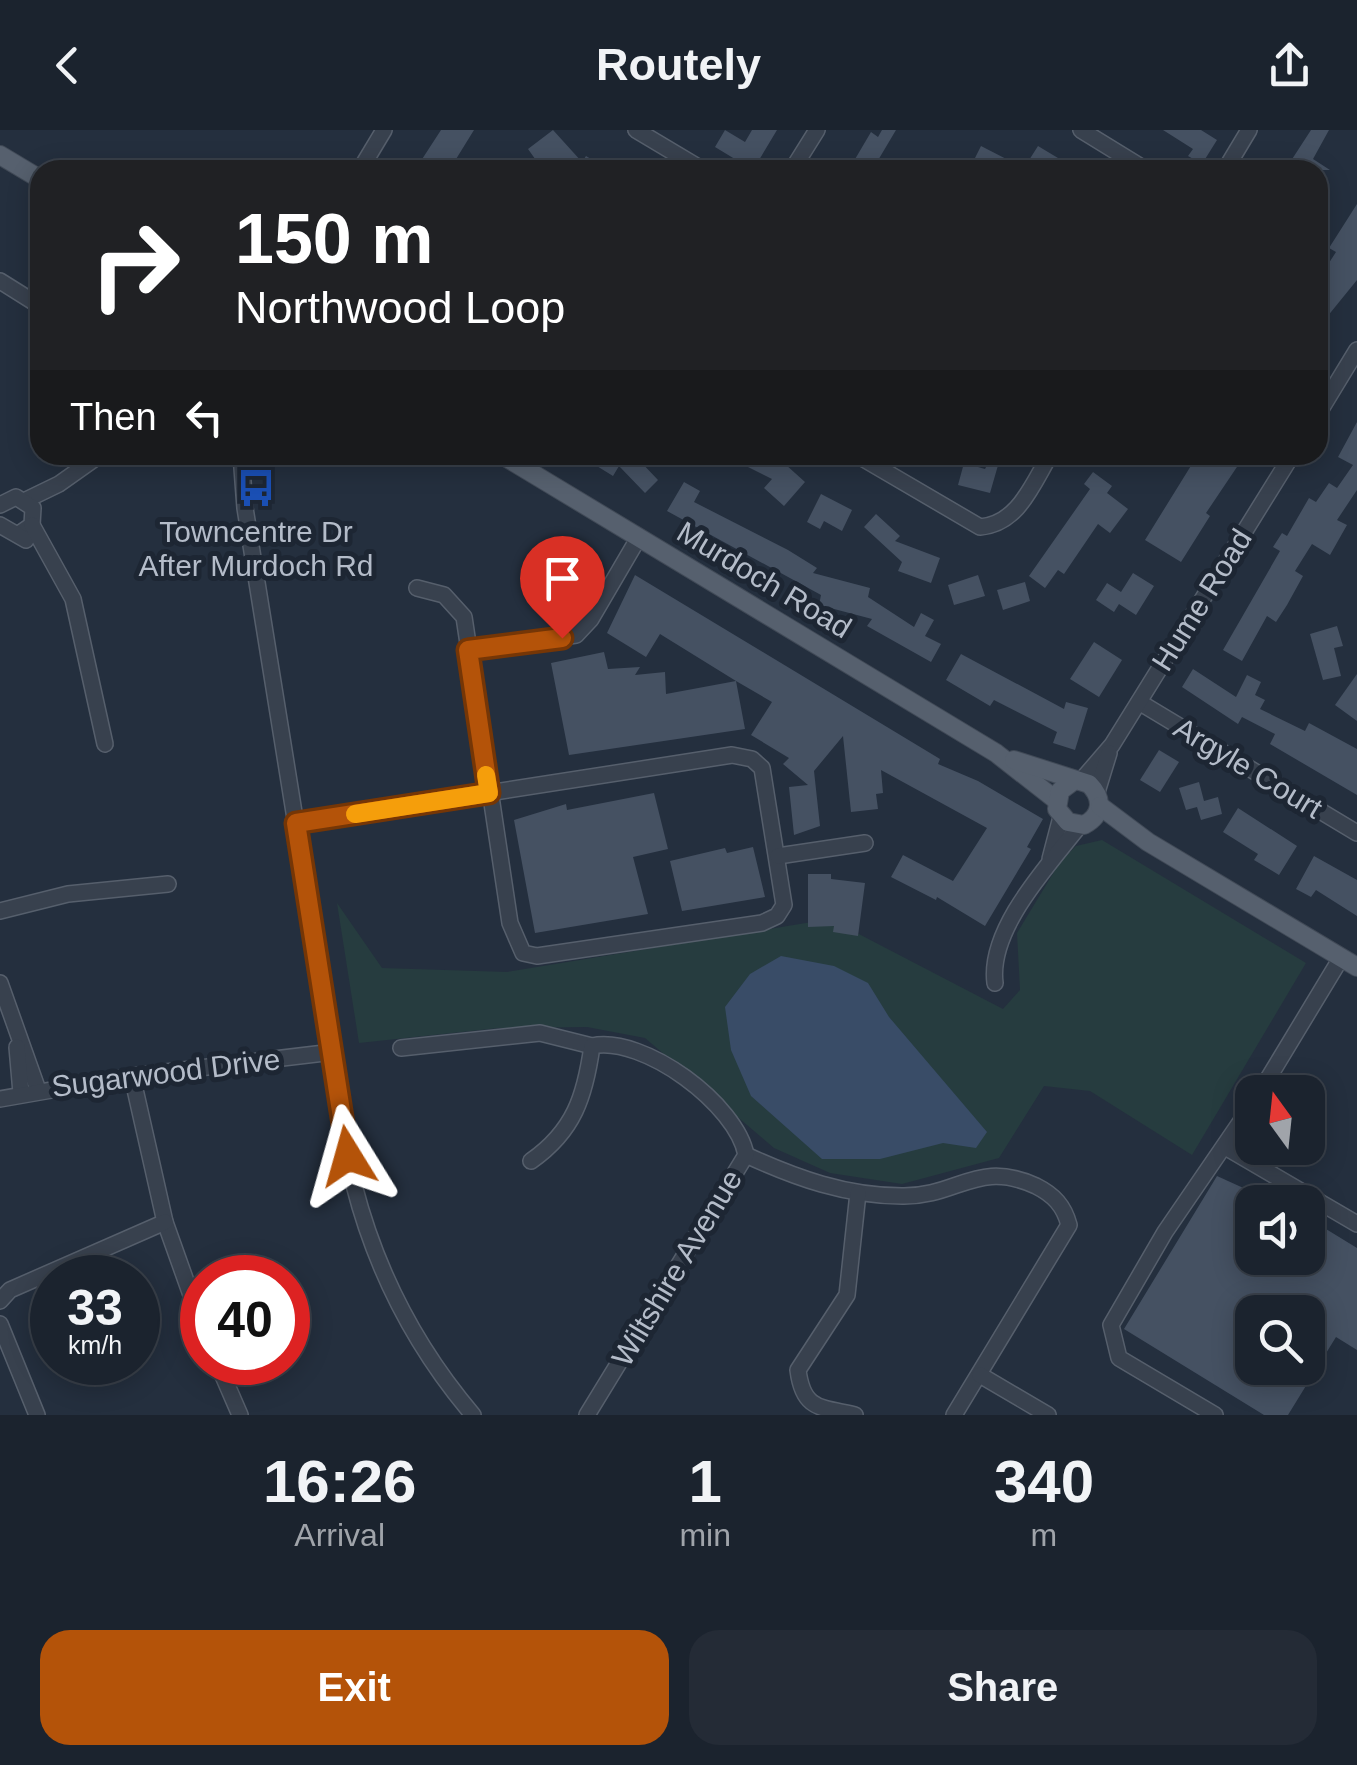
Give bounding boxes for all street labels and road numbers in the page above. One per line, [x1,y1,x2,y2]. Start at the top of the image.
street label: Murdoch Road [671,515,857,644]
street label: Hume Road [1145,523,1258,676]
street label: Argyle Court [1168,710,1329,825]
street label: Sugarwood Drive [50,1042,282,1103]
street label: Wiltshire Avenue [605,1164,748,1372]

